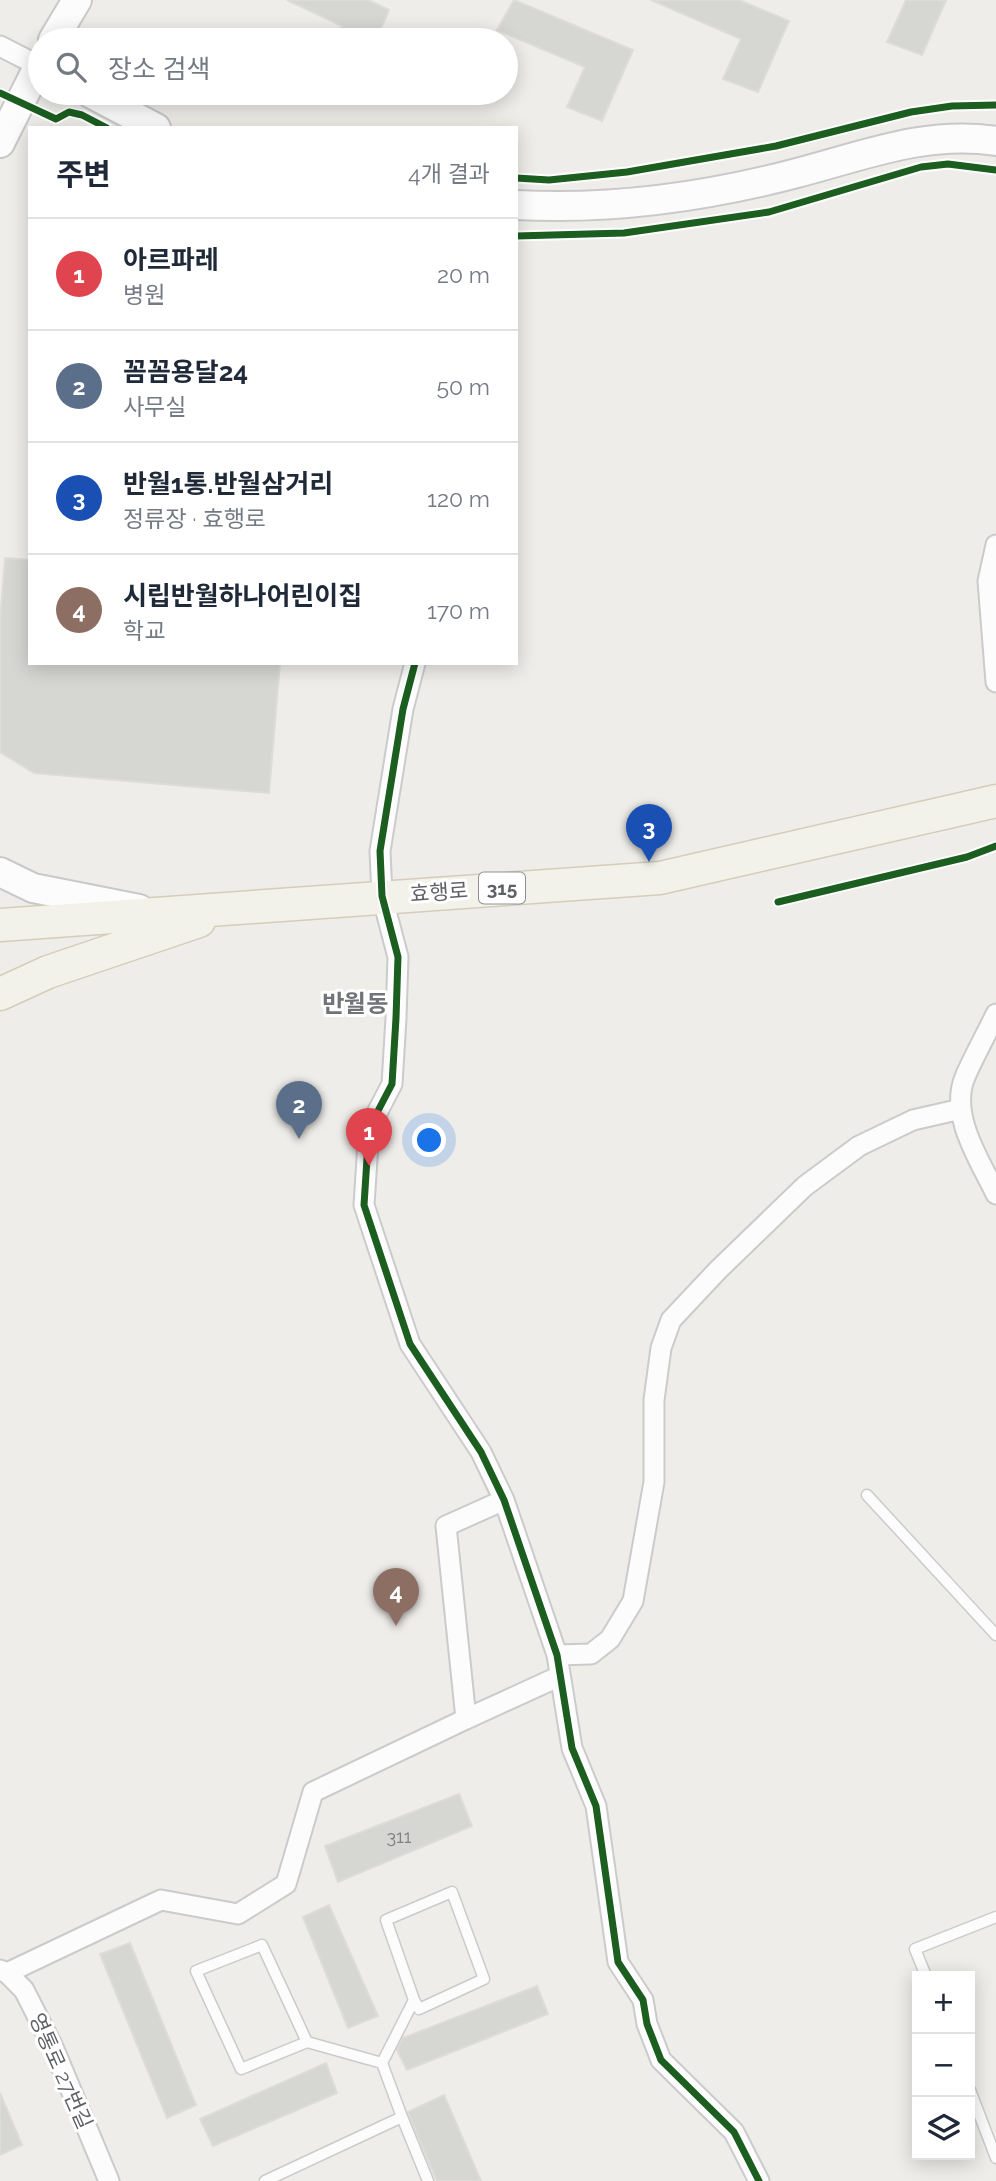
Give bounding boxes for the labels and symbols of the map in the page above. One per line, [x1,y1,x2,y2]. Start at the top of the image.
pin: 3 [626,804,672,862]
road number: 315 [479,873,525,904]
street label: 효행로 [409,878,469,906]
district label: 반월동 [322,989,388,1018]
pin: 2 [276,1081,322,1139]
pin: 1 [346,1108,392,1166]
your location [412,1123,446,1157]
pin: 4 [373,1568,419,1626]
house number: 311 [386,1826,412,1847]
street label: 영통로 27번길 [24,2009,98,2133]

